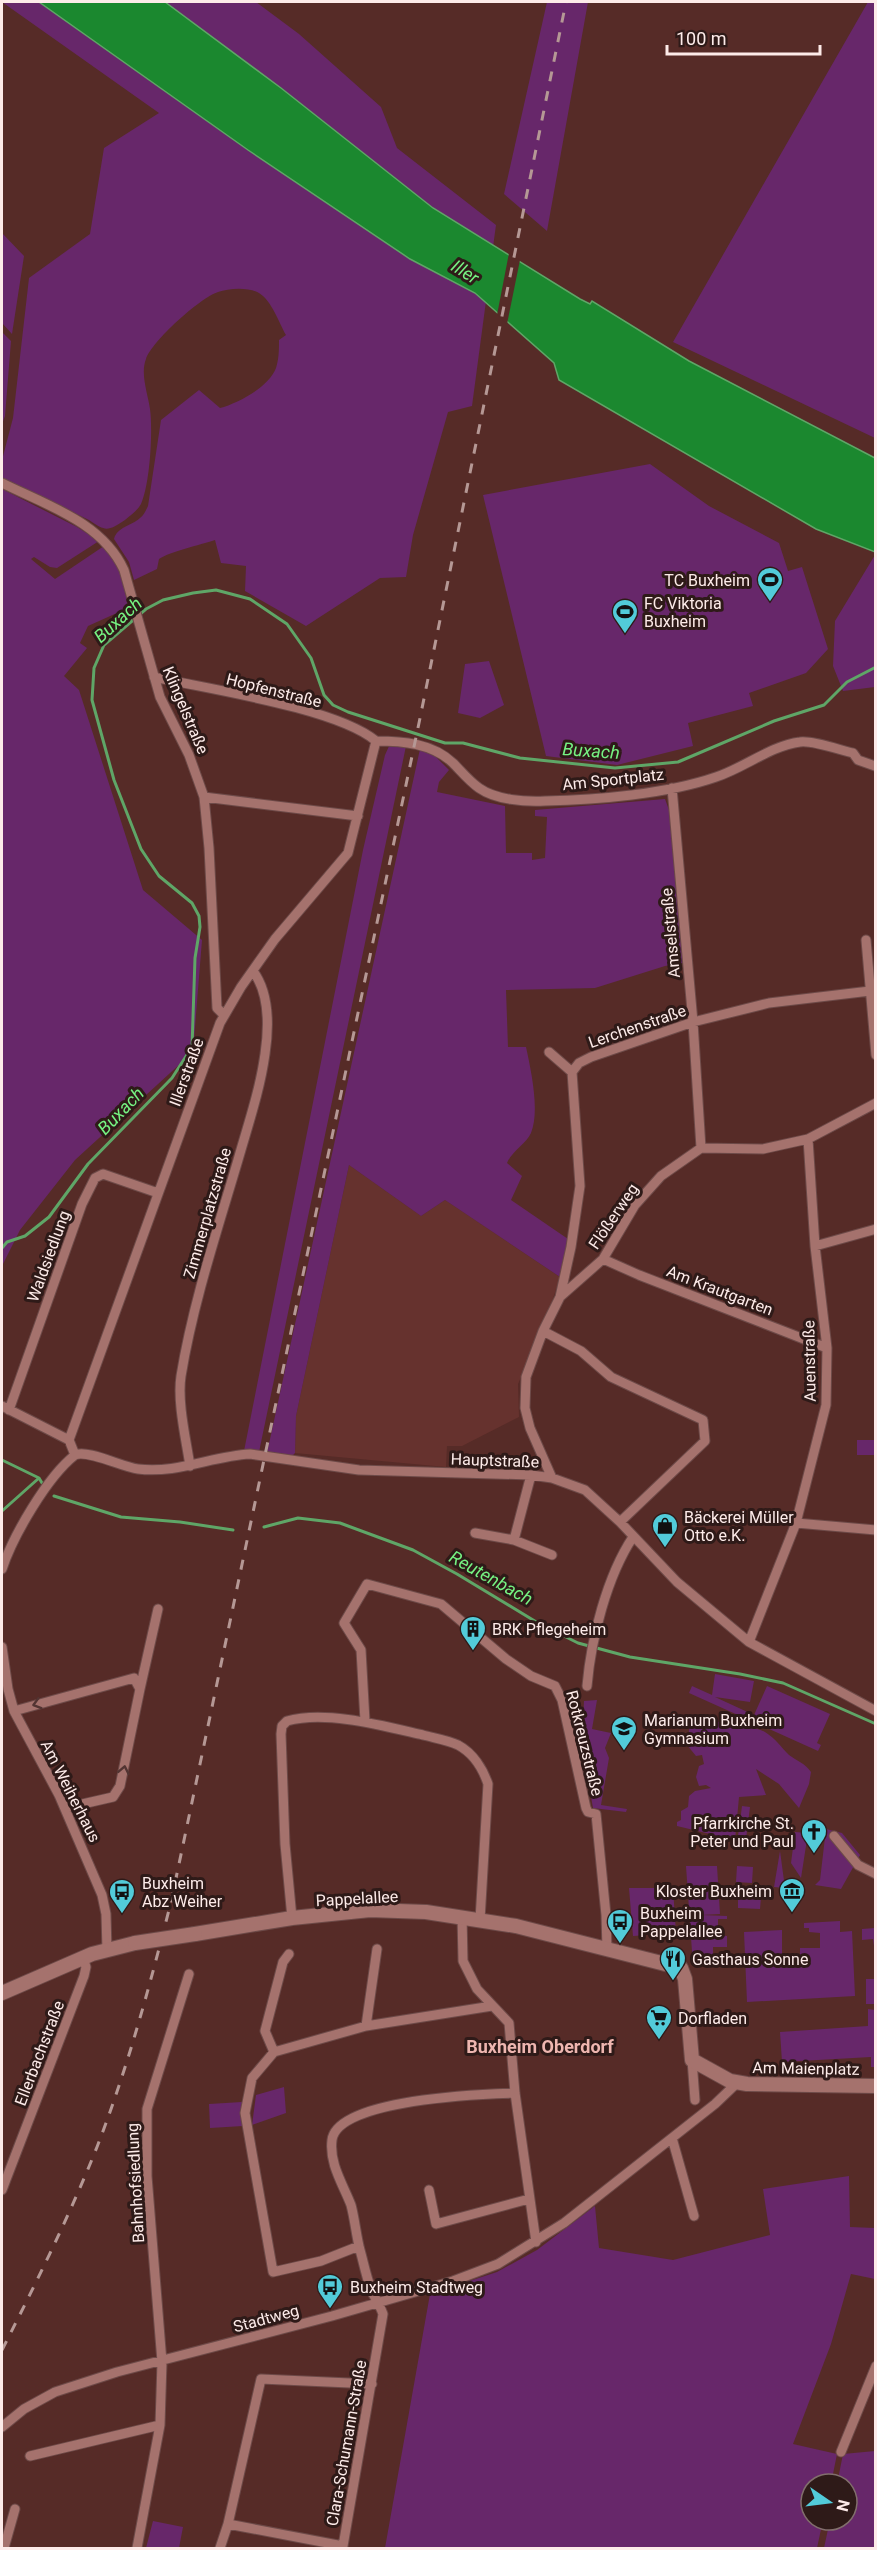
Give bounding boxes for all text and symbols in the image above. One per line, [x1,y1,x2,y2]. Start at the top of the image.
scale bar [667,18,820,56]
text: 100 m [676,28,727,49]
water label: Iller [448,255,484,289]
sports icon: TC Buxheim [755,565,785,603]
place label: TC Buxheim [664,571,750,590]
water label: Buxach [89,593,146,647]
place label: FC Viktoria Buxheim [644,594,722,631]
sports icon: FC Viktoria Buxheim [610,597,640,635]
street label: Klingelstraße [159,664,213,757]
street label: Hopfenstraße [224,669,323,712]
water label: Buxach [562,738,620,763]
street label: Am Sportplatz [561,765,665,794]
street label: Amselstraße [657,887,684,979]
street label: Lerchenstraße [586,1001,689,1052]
street label: Illerstraße [165,1035,208,1109]
water label: Buxach [93,1083,148,1139]
street label: Zimmerplatzstraße [180,1145,235,1281]
street label: Flößerweg [585,1180,642,1253]
street label: Waldsiedlung [23,1208,74,1304]
street label: Am Krautgarten [664,1261,776,1319]
street label: Auenstraße [799,1320,820,1402]
street label: Hauptstraße [450,1449,540,1472]
place label: Bäckerei Müller Otto e.K. [684,1508,794,1545]
shop icon: Bäckerei Müller Otto e.K. [650,1511,680,1549]
water label: Reutenbach [446,1546,537,1609]
building icon: BRK Pflegeheim [458,1614,488,1652]
place label: BRK Pflegeheim [492,1620,606,1639]
street label: Rotkreuzstraße [562,1688,607,1798]
one-way arrow [32,1697,42,1710]
place label: Marianum Buxheim Gymnasium [644,1711,782,1748]
school or university icon: Marianum Buxheim Gymnasium [609,1714,639,1752]
street label: Am Weiherhaus [37,1737,104,1845]
one-way arrow [117,1765,130,1775]
place label: Pfarrkirche St. Peter und Paul [690,1814,794,1851]
church icon: Pfarrkirche St. Peter und Paul [799,1817,829,1855]
place label: Buxheim Abz Weiher [142,1874,223,1911]
museum icon: Kloster Buxheim [777,1876,807,1914]
bus stop icon: Buxheim Abz Weiher [107,1877,137,1915]
place label: Kloster Buxheim [656,1882,772,1901]
street label: Pappelallee [315,1887,399,1910]
place label: Buxheim Pappelallee [640,1904,723,1941]
bus stop icon: Buxheim Pappelallee [605,1907,635,1945]
restaurant icon: Gasthaus Sonne [658,1944,688,1982]
place label: Gasthaus Sonne [692,1950,808,1969]
street label: Ellerbachstraße [11,1998,68,2108]
supermarket icon: Dorfladen [644,2003,674,2041]
place label: Dorfladen [678,2009,747,2028]
district label: Buxheim Oberdorf [466,2036,614,2057]
street label: Am Maienplatz [752,2058,860,2079]
street label: Bahnhofsiedlung [123,2123,148,2243]
bus stop icon: Buxheim Stadtweg [315,2272,345,2310]
place label: Buxheim Stadtweg [350,2278,483,2297]
street label: Stadtweg [231,2301,301,2336]
street label: Clara-Schumann-Straße [323,2359,370,2528]
north arrow [799,2472,859,2532]
text: N [832,2498,854,2513]

